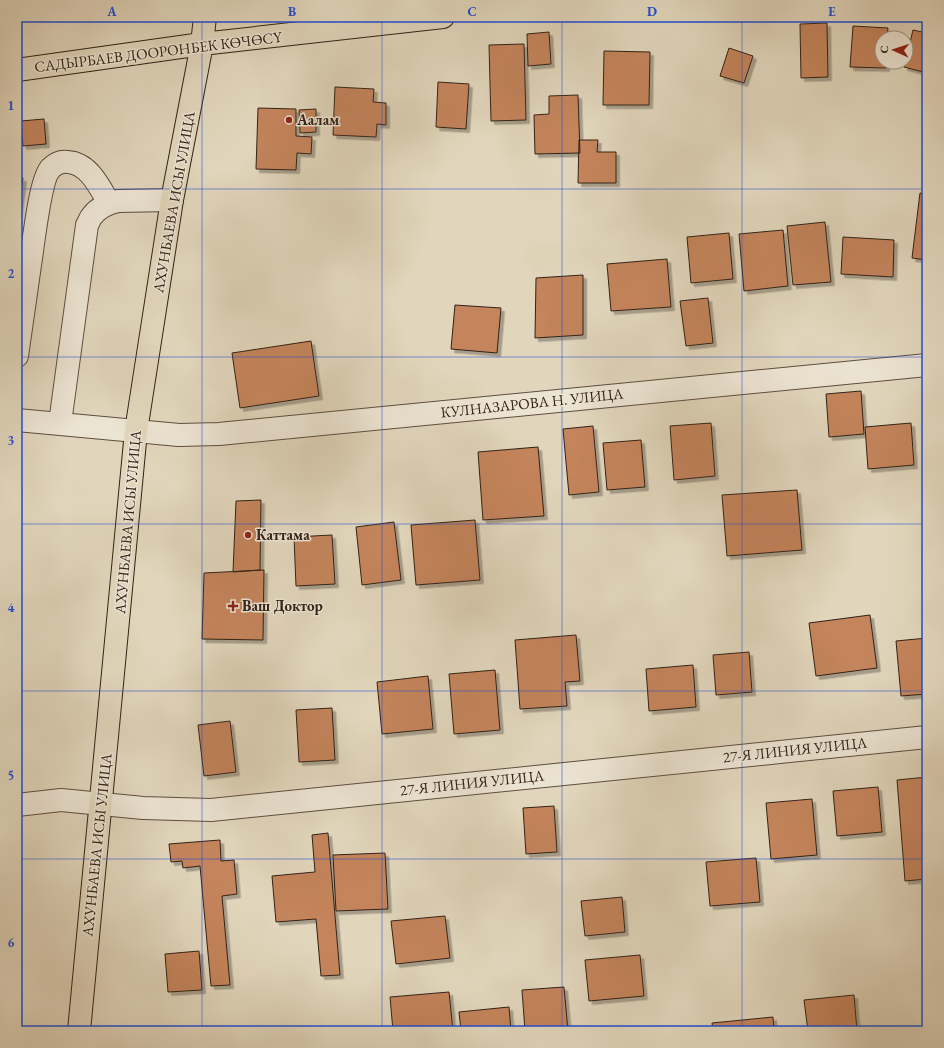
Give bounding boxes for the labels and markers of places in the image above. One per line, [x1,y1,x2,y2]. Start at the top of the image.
place label: Аалам [296,110,339,129]
marker: Аалам [284,115,294,125]
place label: Каттама [256,525,310,544]
marker: Каттама [243,530,253,540]
place label: Ваш Доктор [242,596,323,615]
marker: Ваш Доктор [227,600,239,612]

